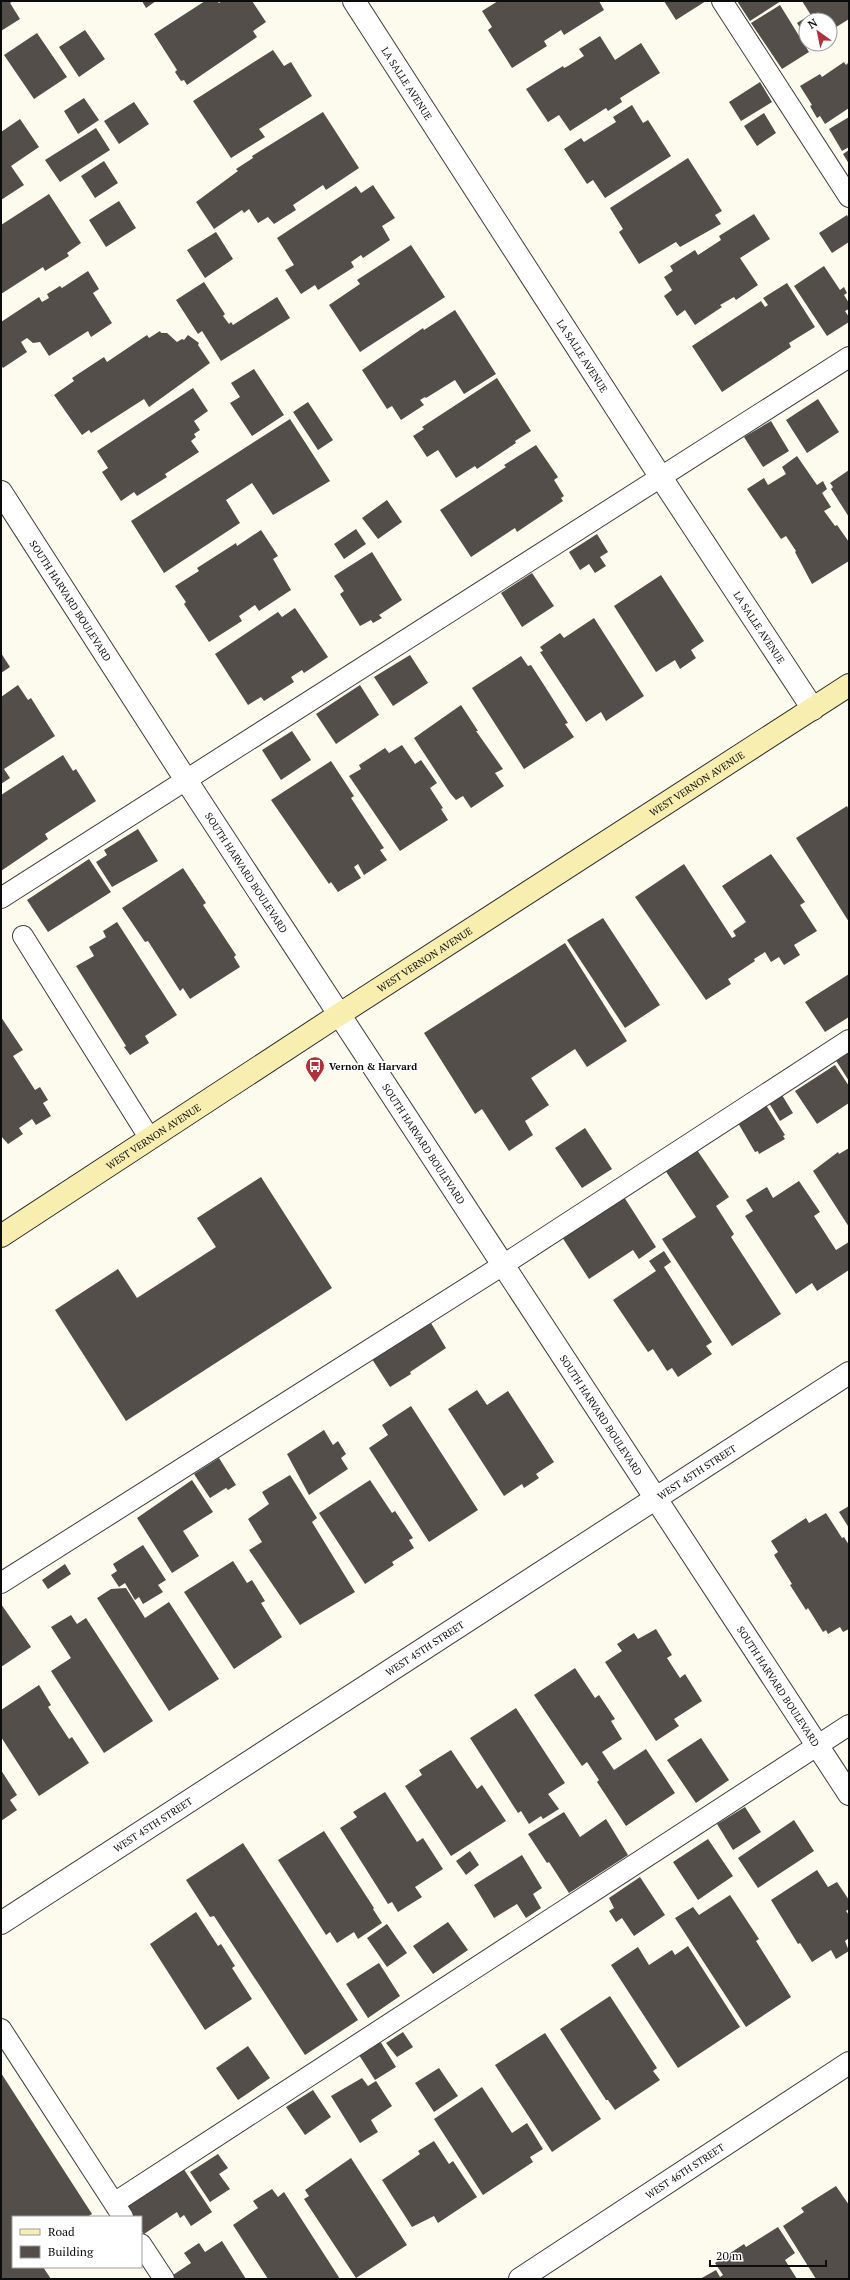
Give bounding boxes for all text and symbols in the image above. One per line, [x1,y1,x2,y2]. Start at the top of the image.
north arrow [798,12,838,52]
text: N [805,15,820,32]
street label: LA SALLE AVENUE [379,44,435,122]
street label: LA SALLE AVENUE [554,317,611,395]
street label: SOUTH HARVARD BOULEVARD [27,537,114,664]
street label: LA SALLE AVENUE [731,588,788,666]
street label: WEST VERNON AVENUE [647,748,747,819]
street label: SOUTH HARVARD BOULEVARD [202,810,291,935]
street label: WEST VERNON AVENUE [375,924,475,995]
bus stop icon: Vernon & Harvard [304,1055,326,1083]
place label: Vernon & Harvard [329,1060,417,1073]
street label: SOUTH HARVARD BOULEVARD [380,1081,468,1207]
street label: WEST VERNON AVENUE [103,1100,203,1172]
street label: SOUTH HARVARD BOULEVARD [557,1352,645,1478]
street label: WEST 45TH STREET [655,1442,738,1502]
street label: WEST 45TH STREET [383,1618,467,1679]
street label: SOUTH HARVARD BOULEVARD [734,1623,823,1749]
street label: WEST 45TH STREET [111,1794,195,1855]
street label: WEST 46TH STREET [643,2140,727,2201]
legend [12,2216,142,2268]
text: Road [48,2224,75,2239]
scale bar [710,2242,826,2268]
text: Building [48,2244,94,2259]
text: 20 m [716,2248,743,2263]

